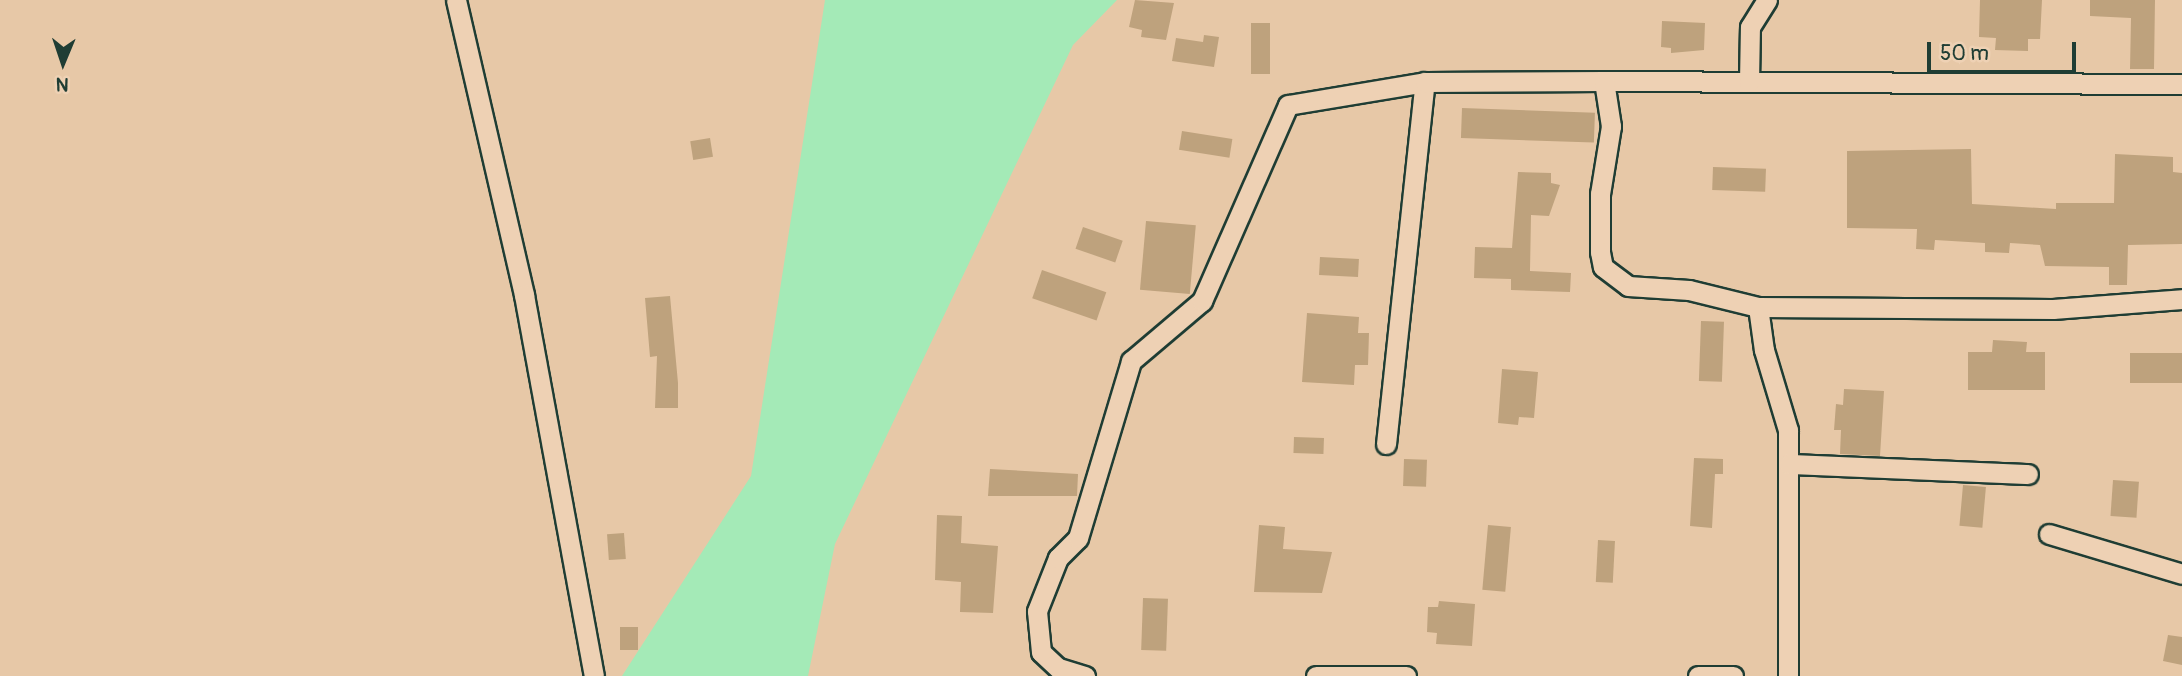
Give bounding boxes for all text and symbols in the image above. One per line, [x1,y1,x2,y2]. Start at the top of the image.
north arrow [28,28,98,98]
scale bar [1930,28,2079,72]
text: 50 m [1940,40,1989,67]
text: N [55,72,69,96]

